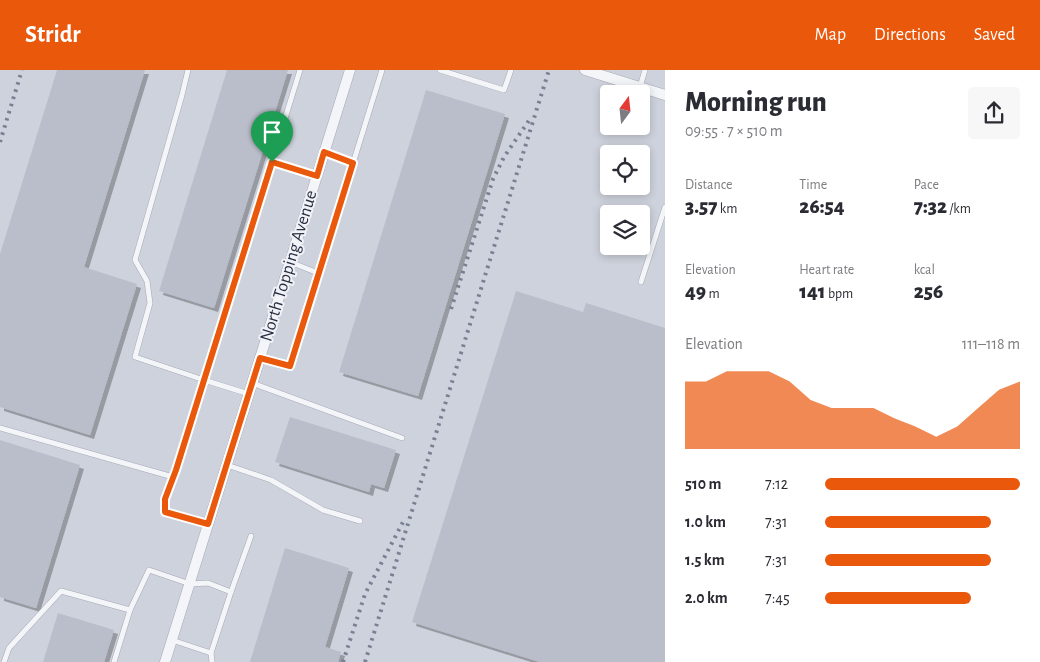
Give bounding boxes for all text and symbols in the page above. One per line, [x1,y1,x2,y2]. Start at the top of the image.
text: Stridr [25,23,81,47]
text: Map [815,26,846,44]
text: Directions [874,26,946,44]
text: Saved [974,26,1015,44]
north arrow [600,85,650,135]
map controls [600,85,650,255]
button: share [968,87,1020,139]
text: Morning run [685,89,827,117]
pin [251,111,293,162]
icon: arrive [258,118,286,146]
text: 09:55 · 7 × 510 m [685,123,783,139]
button: locate [600,145,650,195]
text: Distance [685,178,732,192]
text: Time [799,178,827,192]
text: Pace [914,178,939,192]
street label: North Topping Avenue [257,188,321,344]
text: 3.57 [685,196,717,217]
text: 26:54 [799,196,844,217]
text: 7:32 [914,196,947,217]
text: km [717,202,737,216]
text: /km [947,202,971,216]
button: layers [600,205,650,255]
text: Elevation [685,263,736,277]
text: Heart rate [799,263,854,277]
text: kcal [914,263,935,277]
text: 49 [685,281,706,302]
text: 141 [799,281,826,302]
text: 256 [914,281,943,302]
text: m [706,287,720,301]
text: bpm [826,287,853,301]
text: Elevation [685,336,743,352]
text: 111–118 m [962,336,1020,352]
text: 510 m [685,476,721,492]
text: 7:12 [765,476,788,492]
text: 1.0 km [685,514,726,530]
text: 7:31 [765,514,787,530]
text: 1.5 km [685,552,725,568]
text: 7:31 [765,552,787,568]
text: 2.0 km [685,590,728,606]
text: 7:45 [765,590,790,606]

